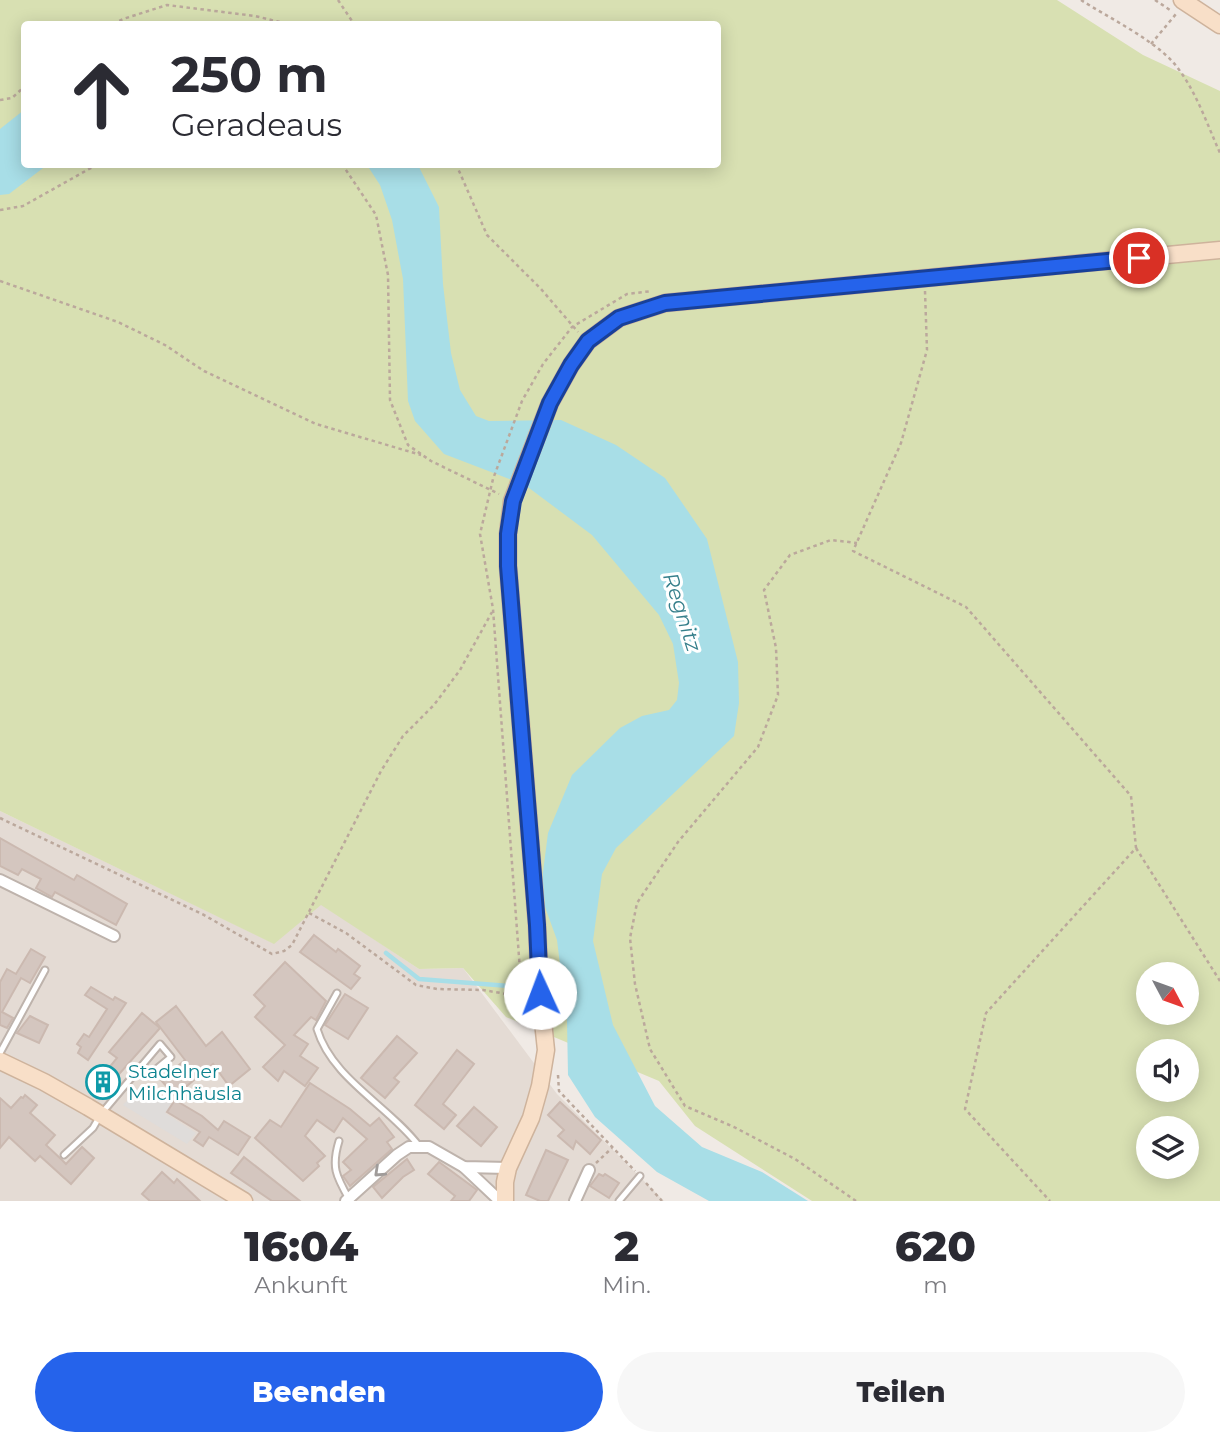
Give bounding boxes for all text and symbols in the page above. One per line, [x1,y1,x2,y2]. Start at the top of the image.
text: 250 m [171,45,328,104]
icon: ahead [56,49,147,140]
text: Geradeaus [171,105,342,144]
pin [1109,228,1169,288]
icon: arrive [1120,239,1158,277]
water label: Regnitz [658,569,707,655]
position arrow [503,956,577,1030]
north arrow [1136,962,1199,1026]
map controls [1136,962,1199,1179]
button: sound [1136,1039,1199,1102]
place label: Stadelner Milchhäusla [128,1060,242,1105]
building icon: Stadelner Milchhäusla [84,1063,122,1101]
button: layers [1136,1116,1199,1179]
one-way arrow [374,1164,387,1176]
text: 16:04 [244,1220,358,1272]
text: 2 [614,1220,639,1272]
text: 620 [895,1220,976,1272]
text: Ankunft [254,1271,348,1299]
text: Min. [602,1271,651,1299]
text: m [923,1271,948,1299]
button: Beenden [35,1352,603,1432]
button: Teilen [617,1352,1185,1432]

